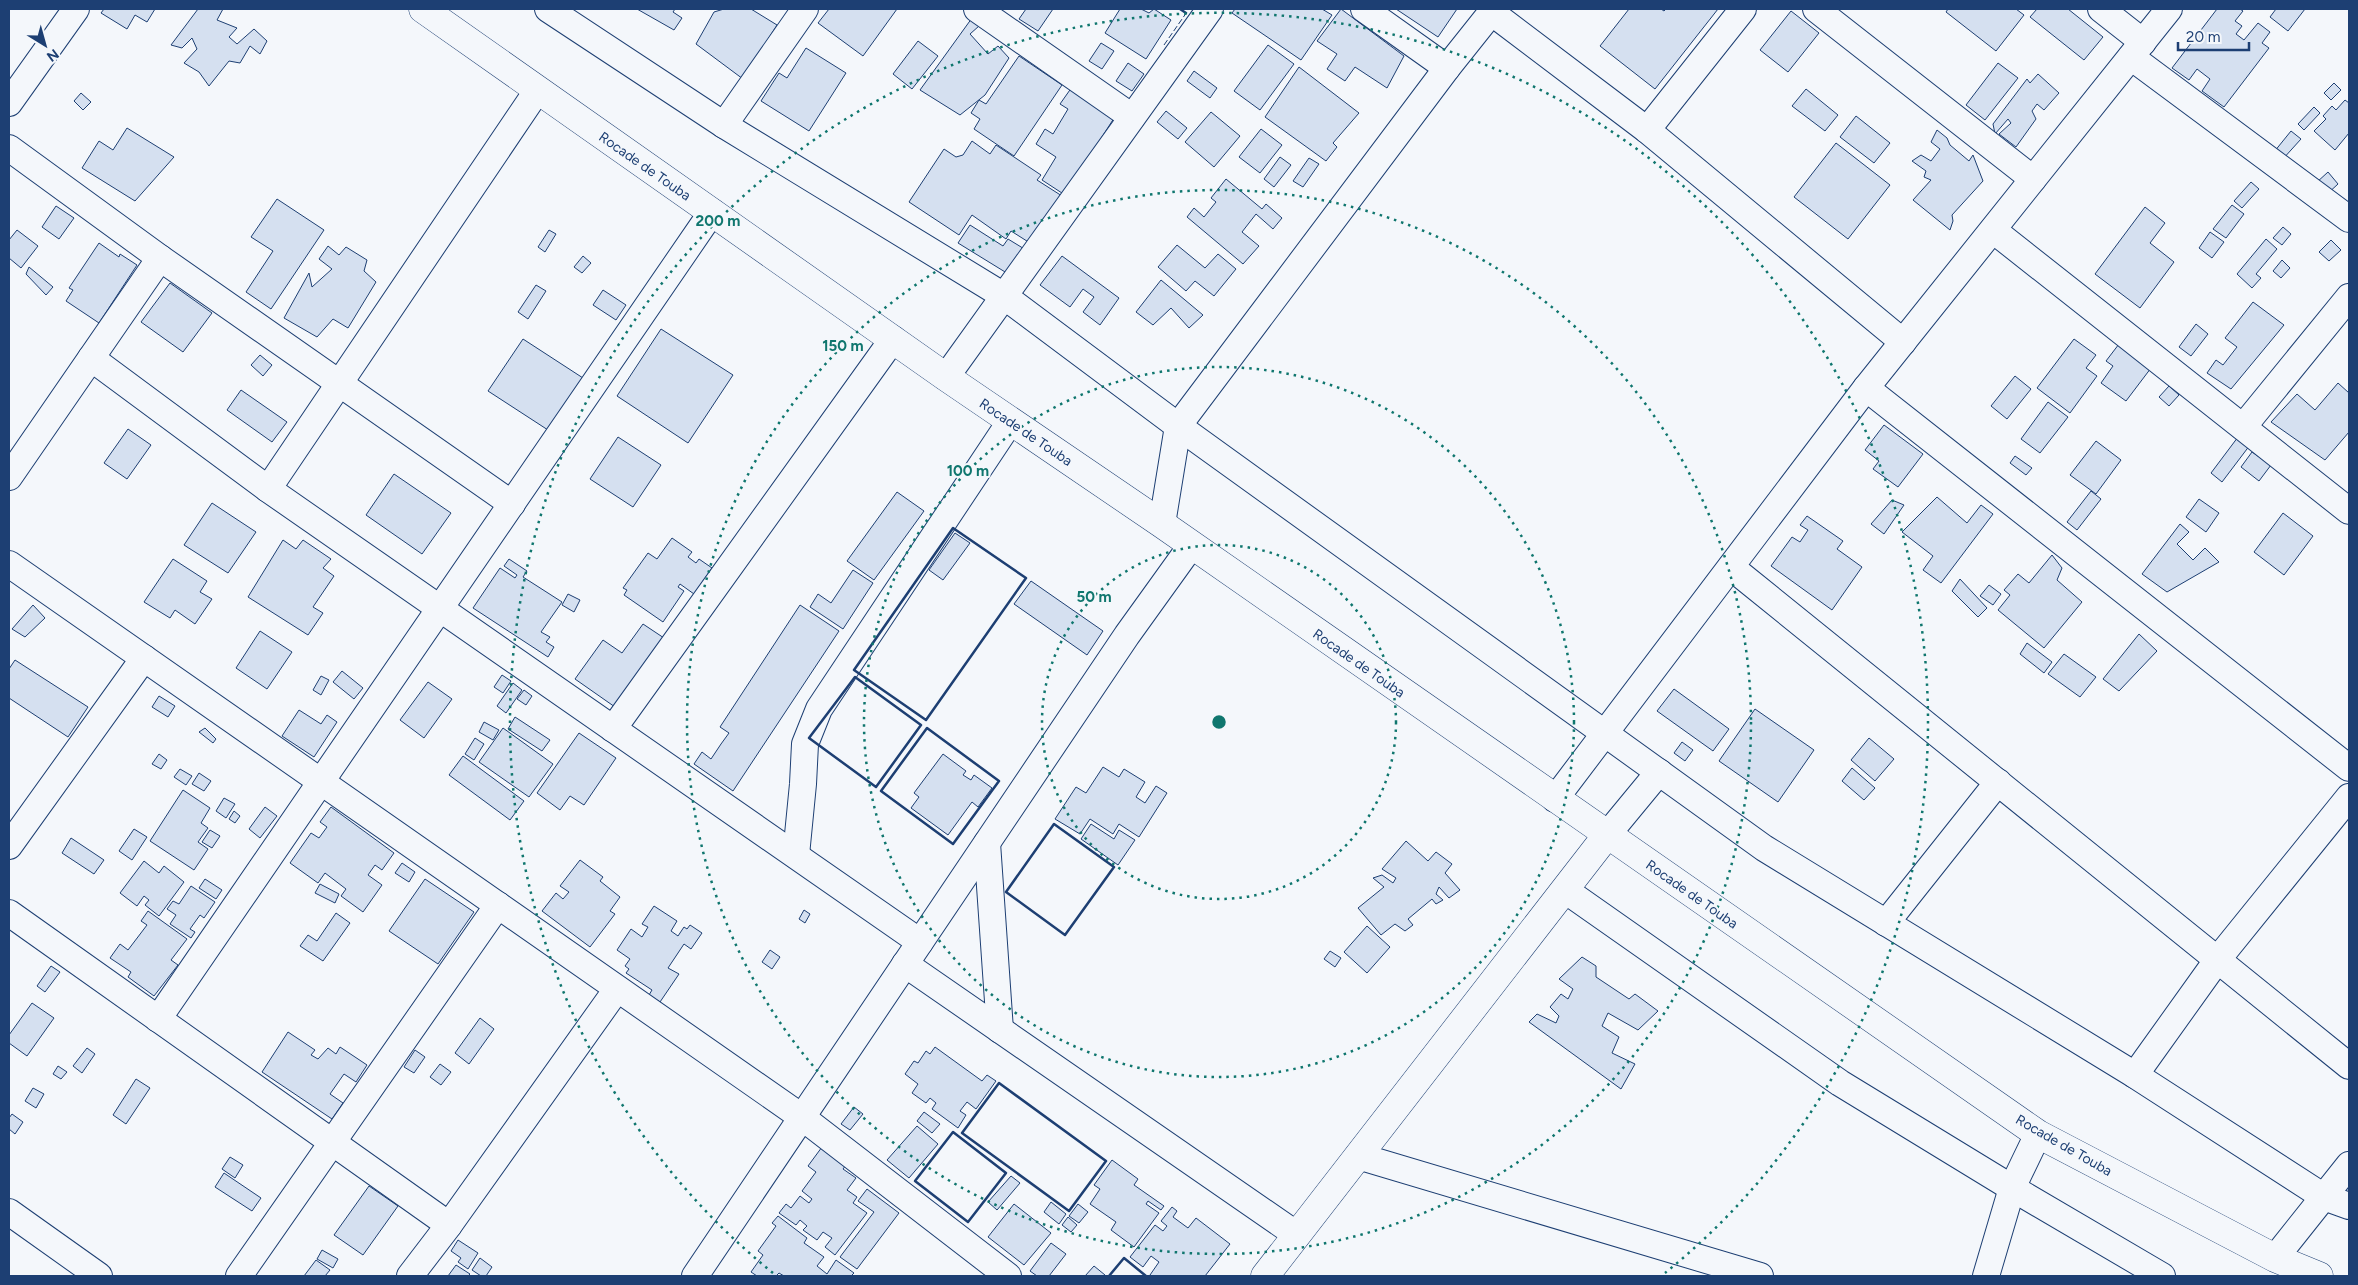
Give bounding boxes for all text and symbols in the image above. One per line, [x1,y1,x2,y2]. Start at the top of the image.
north arrow [20,20,70,70]
scale bar [2178,20,2249,52]
text: 20 m [2186,28,2220,46]
text: N [43,45,62,65]
street label: Rocade de Touba [595,128,694,204]
text: 200 m [696,212,740,230]
text: 150 m [822,337,864,355]
street label: Rocade de Touba [976,395,1075,470]
text: 100 m [947,462,989,480]
text: 50 m [1076,588,1112,606]
street label: Rocade de Touba [1309,625,1408,701]
centre of rings [1210,713,1228,731]
street label: Rocade de Touba [1642,856,1741,932]
street label: Rocade de Touba [2013,1111,2115,1180]

